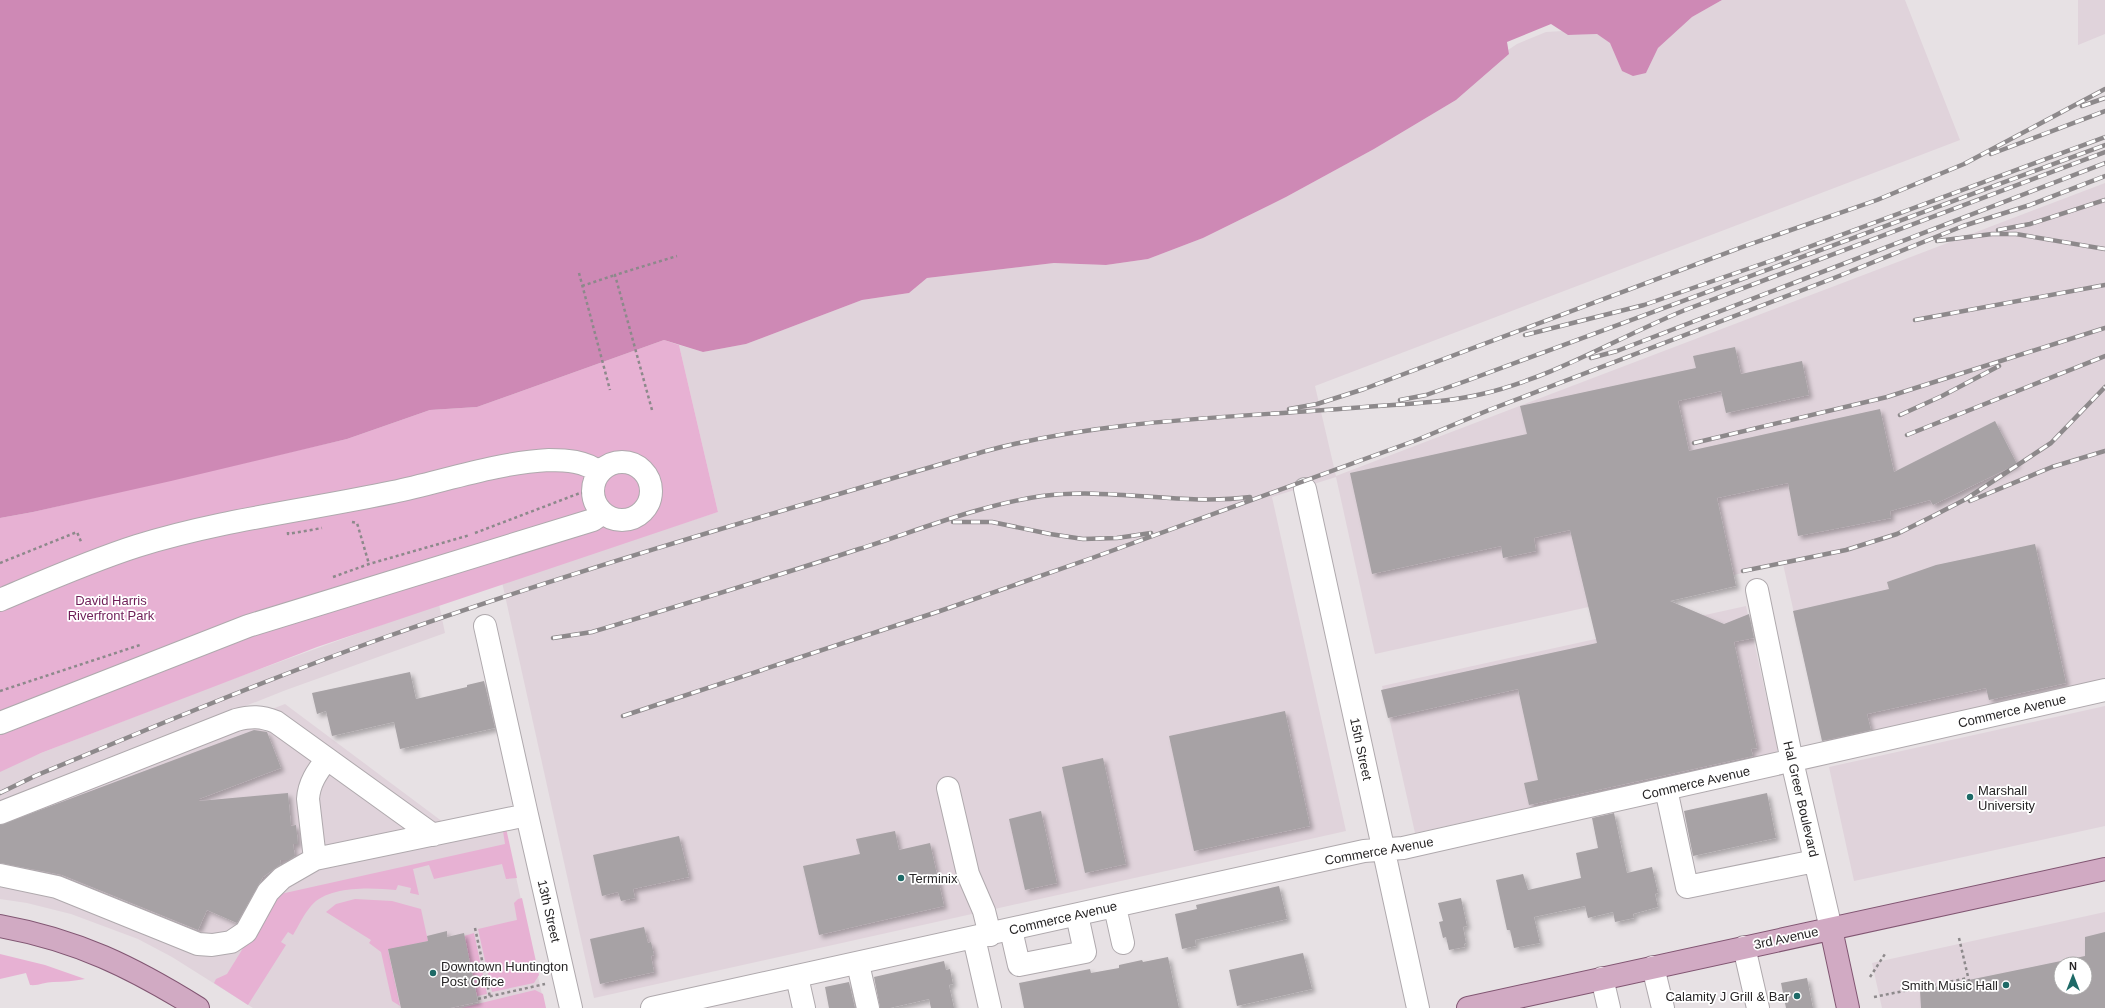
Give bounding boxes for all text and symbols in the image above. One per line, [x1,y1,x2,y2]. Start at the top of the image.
park label: David Harris Riverfront Park [68,593,155,623]
street label: Commerce Avenue [1957,691,2067,731]
street label: 15th Street [1347,716,1375,782]
street label: Hal Greer Boulevard [1780,740,1822,858]
street label: Commerce Avenue [1641,763,1751,803]
place label: Marshall University [1978,783,2036,813]
marker: Marshall University [1965,792,1975,802]
street label: Commerce Avenue [1323,834,1435,868]
place label: Terminix [909,871,958,886]
marker: Terminix [896,873,906,883]
street label: 13th Street [535,878,564,944]
street label: Commerce Avenue [1008,898,1118,938]
street label: 3rd Avenue [1752,924,1820,952]
north arrow [2053,956,2093,996]
place label: Downtown Huntington Post Office [441,959,568,989]
text: N [2069,960,2077,972]
marker: Downtown Huntington Post Office [428,968,438,978]
place label: Smith Music Hall [1901,978,1998,993]
marker: Smith Music Hall [2001,980,2011,990]
place label: Calamity J Grill & Bar [1665,989,1790,1004]
marker: Calamity J Grill & Bar [1792,991,1802,1001]

